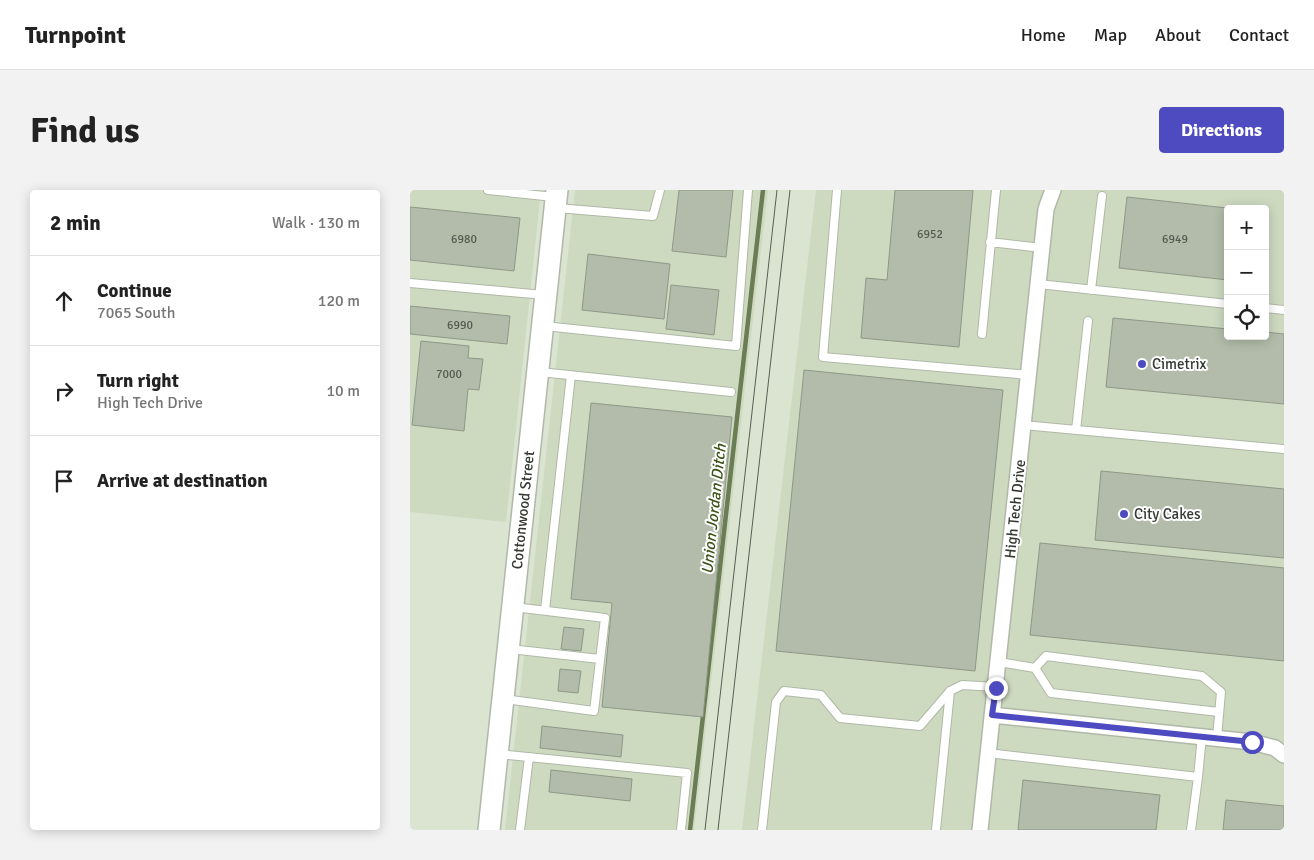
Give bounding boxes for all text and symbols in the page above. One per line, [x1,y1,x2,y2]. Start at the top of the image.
text: Turnpoint [25,20,126,50]
text: Home [1021,24,1066,46]
text: Map [1094,24,1127,46]
text: About [1155,24,1201,46]
text: Contact [1229,24,1289,46]
button: Directions [1159,107,1284,153]
text: Find us [30,109,140,152]
map controls [1224,205,1269,340]
button: + [1224,205,1269,250]
text: 2 min [50,210,101,236]
text: Walk · 130 m [272,213,360,233]
house number: 6952 [917,227,943,242]
house number: 6980 [451,232,477,247]
house number: 6949 [1162,232,1188,247]
button: − [1224,250,1269,295]
text: Continue [97,279,172,303]
icon: ahead [50,287,78,315]
text: 120 m [318,291,360,311]
button: locate [1224,295,1269,340]
text: 7065 South [97,303,175,323]
house number: 6990 [447,318,473,333]
place label: Cimetrix [1152,355,1207,373]
marker: Cimetrix [1136,358,1148,370]
house number: 7000 [436,367,462,382]
text: Turn right [97,369,179,393]
icon: right [50,377,78,405]
text: 10 m [326,381,360,401]
text: High Tech Drive [97,393,203,413]
water label: Union Jordan Ditch [697,442,731,575]
street label: Cottonwood Street [508,450,538,570]
street label: High Tech Drive [1001,459,1029,559]
icon: arrive [50,467,78,495]
text: Arrive at destination [97,469,268,493]
place label: City Cakes [1134,505,1201,523]
marker: City Cakes [1118,508,1130,520]
route end [985,677,1008,700]
route start [1241,731,1264,754]

